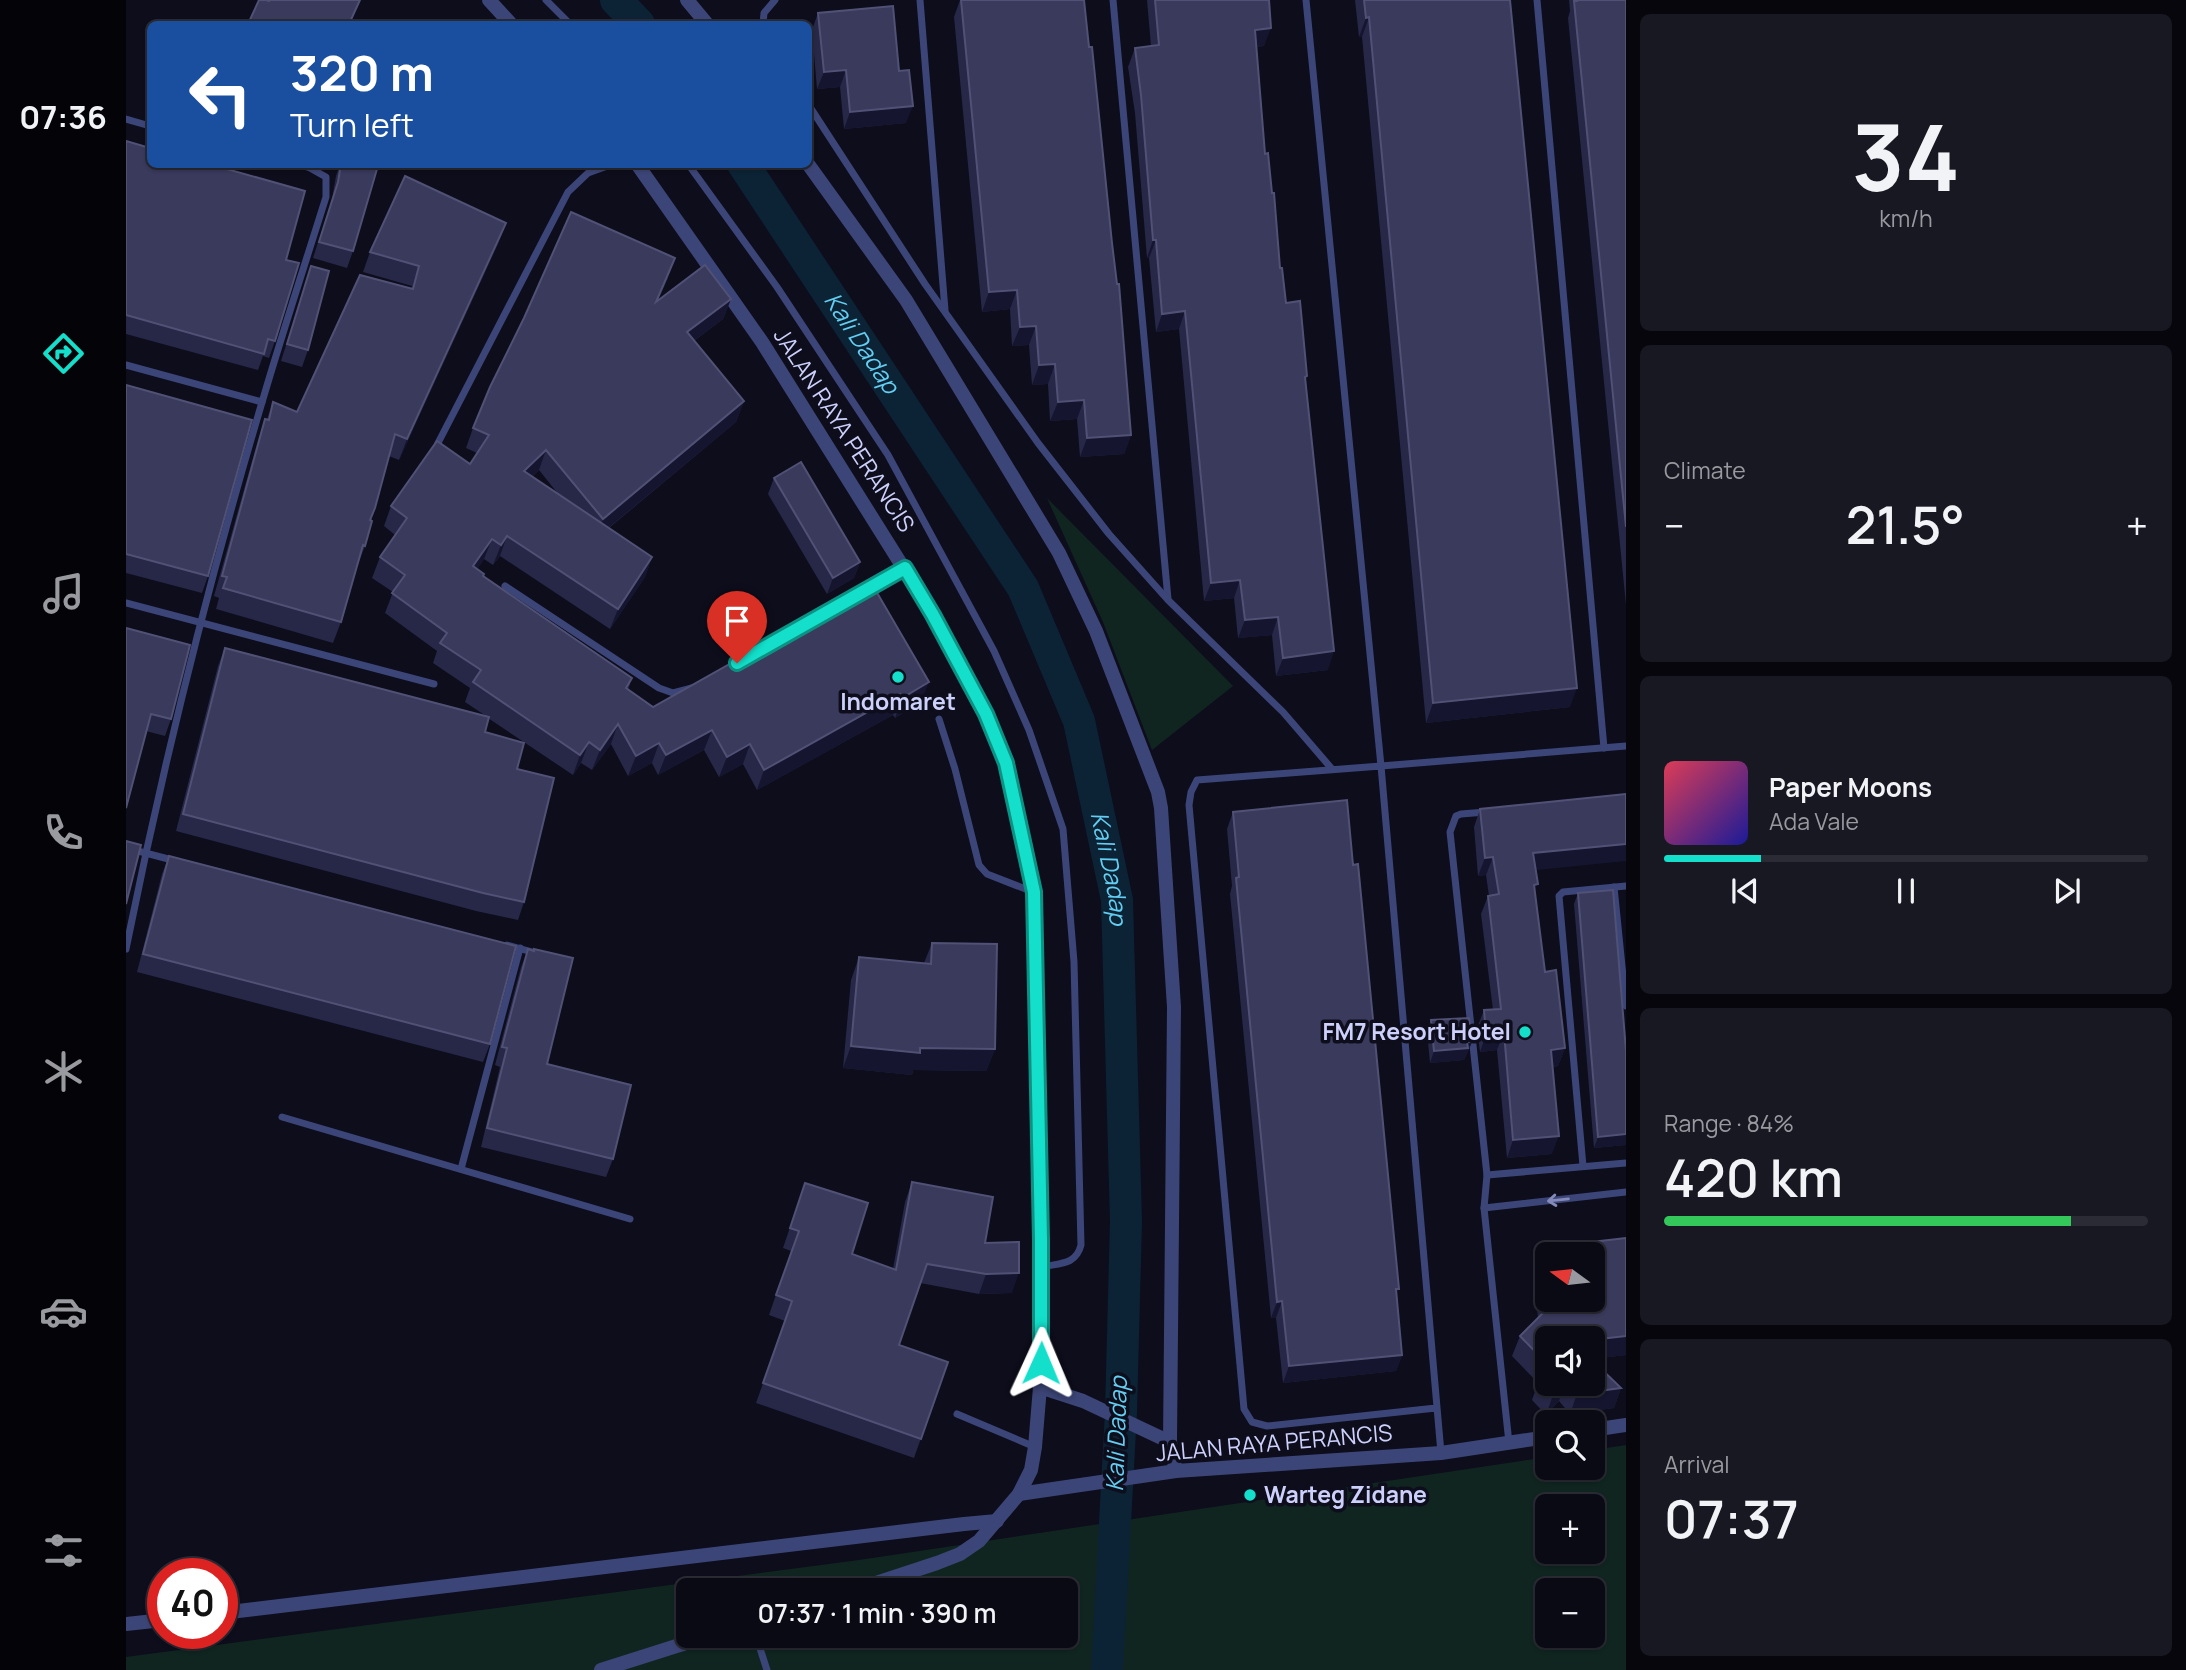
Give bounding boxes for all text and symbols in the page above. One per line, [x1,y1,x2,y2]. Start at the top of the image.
text: 320 m [290,39,434,106]
icon: left [175,49,266,140]
text: 34 [1852,94,1960,218]
text: 07:36 [19,95,107,139]
text: Turn left [290,103,414,147]
text: km/h [1879,202,1933,234]
water label: Kali Dadap [817,286,909,401]
street label: JALAN RAYA PERANCIS [767,321,923,538]
icon: directions [39,329,88,378]
text: Climate [1664,454,1746,486]
text: 21.5° [1846,489,1965,560]
text: − [1664,499,1685,551]
text: + [2126,499,2148,551]
icon: music [39,569,88,618]
pin [707,591,767,663]
icon: arrive [718,602,756,640]
marker: Indomaret [890,669,906,685]
place label: Indomaret [840,685,956,717]
text: Paper Moons [1769,769,1932,805]
text: Ada Vale [1769,805,1859,837]
icon: phone [39,808,88,857]
water label: Kali Dadap [1084,808,1136,927]
icon: previous [1726,872,1764,910]
icon: pause [1887,872,1925,910]
icon: next [2048,872,2086,910]
place label: FM7 Resort Hotel [1323,1015,1511,1047]
marker: FM7 Resort Hotel [1517,1024,1533,1040]
icon: climate [39,1047,88,1096]
text: Range · 84% [1664,1107,1794,1139]
text: 420 km [1664,1142,1843,1213]
one-way arrow [1547,1194,1570,1207]
north arrow [1535,1242,1605,1312]
map controls [1535,1242,1605,1648]
icon: car [39,1287,88,1336]
position arrow [1004,1326,1078,1400]
button: sound [1535,1326,1605,1396]
water label: Kali Dadap [1097,1374,1134,1492]
button: search [1535,1410,1605,1480]
street label: JALAN RAYA PERANCIS [1154,1416,1394,1468]
text: Arrival [1664,1448,1730,1480]
place label: Warteg Zidane [1264,1478,1427,1510]
text: 07:37 [1664,1483,1799,1554]
marker: Warteg Zidane [1242,1487,1258,1503]
button: + [1535,1494,1605,1564]
icon: filters [39,1526,88,1575]
speed limit sign: 40 [147,1558,238,1649]
button: − [1535,1578,1605,1648]
text: 07:37 · 1 min · 390 m [757,1595,997,1631]

